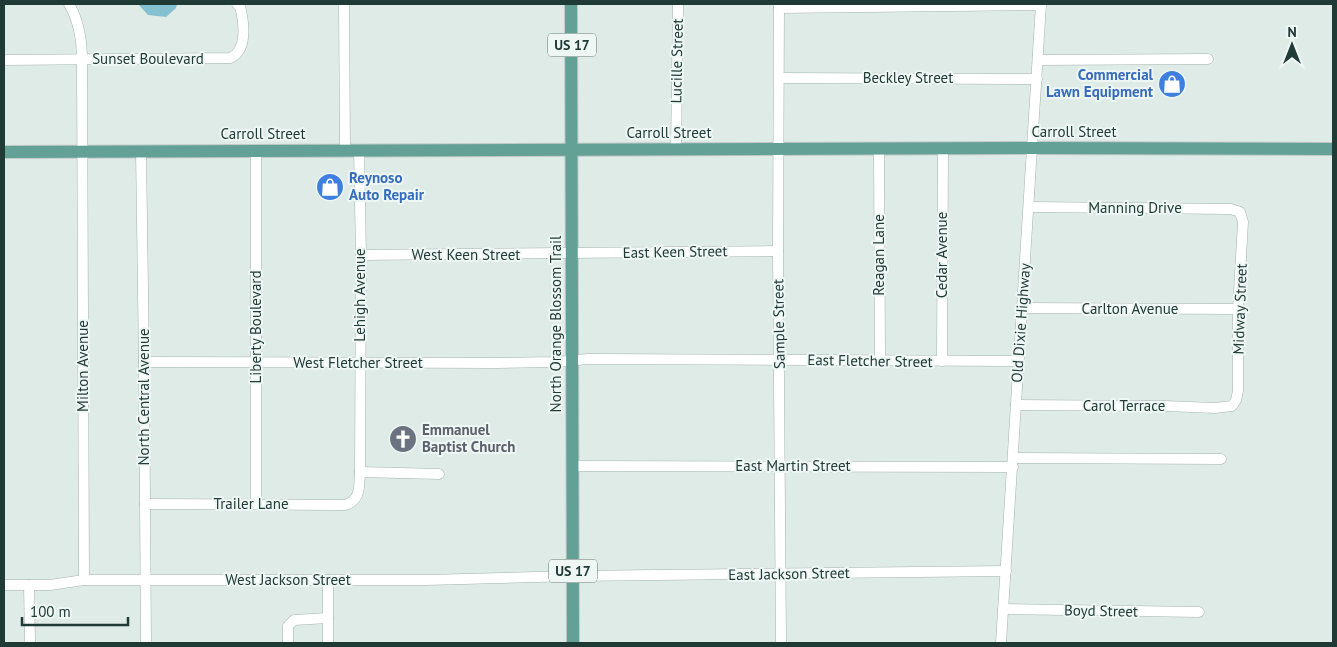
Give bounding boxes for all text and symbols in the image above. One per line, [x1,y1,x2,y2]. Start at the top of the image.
street label: Lucille Street [666,18,687,104]
north arrow [1267,20,1317,70]
text: N [1287,23,1297,41]
road number: US 17 [548,34,596,56]
street label: Sunset Boulevard [92,49,204,68]
place label: Commercial Lawn Equipment [1046,65,1154,101]
street label: Beckley Street [863,68,953,87]
shop icon: Commercial Lawn Equipment [1157,69,1187,99]
street label: Carroll Street [1031,122,1117,141]
street label: Carroll Street [626,123,712,142]
street label: Carroll Street [220,124,306,143]
place label: Reynoso Auto Repair [349,168,425,204]
shop icon: Reynoso Auto Repair [315,172,345,202]
street label: Manning Drive [1088,198,1182,217]
street label: Cedar Avenue [932,212,951,298]
street label: Reagan Lane [869,214,888,296]
street label: North Orange Blossom Trail [546,235,565,412]
street label: East Keen Street [622,241,728,262]
street label: West Keen Street [412,245,520,264]
street label: Lehigh Avenue [350,248,369,342]
street label: Old Dixie Highway [1007,263,1034,383]
street label: Midway Street [1228,263,1251,355]
street label: Liberty Boulevard [246,271,265,383]
street label: Sample Street [768,279,789,369]
street label: Carlton Avenue [1082,299,1178,318]
street label: Milton Avenue [73,320,92,412]
street label: North Central Avenue [134,328,153,466]
street label: East Fletcher Street [807,350,933,371]
street label: West Fletcher Street [293,353,423,372]
street label: Carol Terrace [1083,396,1165,415]
place label: Emmanuel Baptist Church [422,420,515,456]
church icon: Emmanuel Baptist Church [388,424,418,454]
street label: East Martin Street [735,456,851,475]
street label: Trailer Lane [213,494,289,513]
road number: US 17 [549,560,597,582]
street label: East Jackson Street [728,563,850,584]
street label: West Jackson Street [225,570,351,589]
scale bar [22,594,129,626]
street label: Boyd Street [1064,600,1138,621]
text: 100 m [30,602,71,621]

